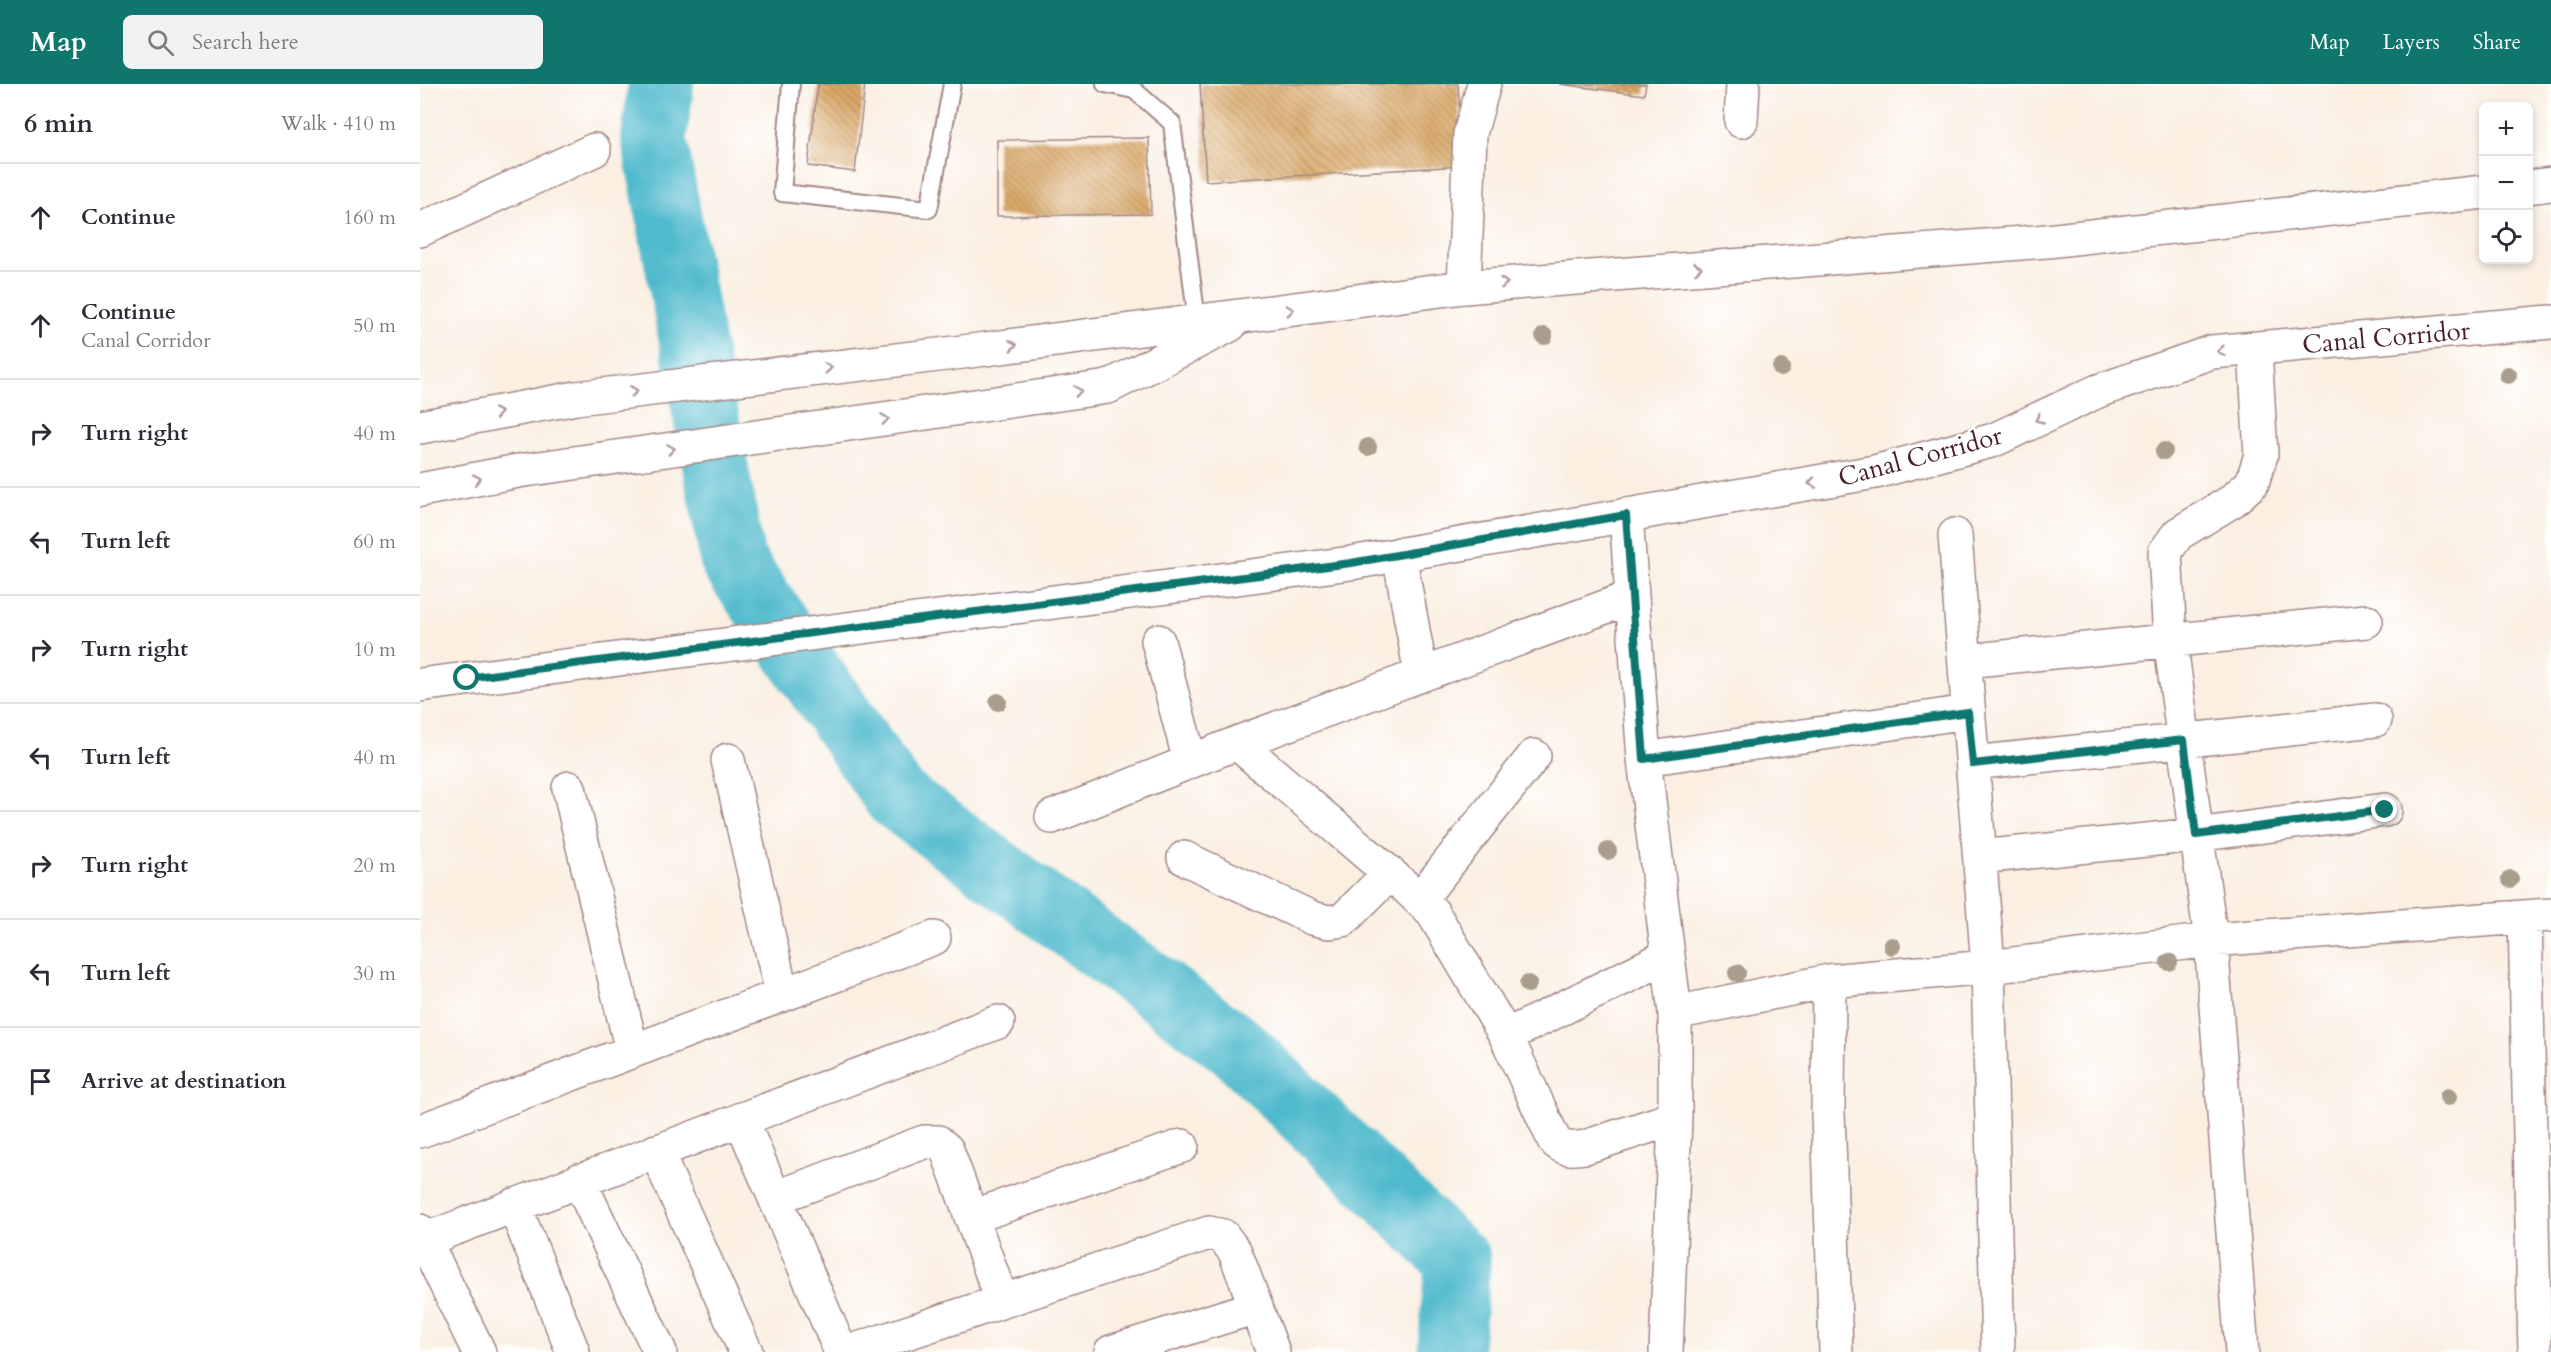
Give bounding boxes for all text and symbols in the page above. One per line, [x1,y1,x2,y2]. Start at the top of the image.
search box [123,15,543,69]
text: Map [30,23,87,61]
icon: search [144,26,177,59]
text: Search here [192,27,299,57]
text: Map [2310,28,2350,57]
text: Layers [2383,28,2440,57]
text: Share [2473,28,2521,57]
map controls [2479,102,2533,264]
button: + [2479,102,2533,156]
text: 6 min [24,106,93,141]
text: Walk · 410 m [281,110,396,137]
button: − [2479,156,2533,210]
icon: ahead [24,201,57,234]
text: Continue [81,202,176,232]
text: 160 m [343,204,396,231]
button: locate [2479,210,2533,264]
one-way arrow [1694,262,1703,275]
one-way arrow [1500,277,1509,290]
text: Continue [81,297,176,327]
one-way arrow [1285,304,1294,317]
icon: ahead [24,309,57,342]
text: 50 m [353,312,396,339]
street label: Canal Corridor [2301,313,2472,362]
text: Canal Corridor [81,327,210,354]
one-way arrow [1008,340,1018,352]
one-way arrow [2216,344,2225,357]
one-way arrow [823,362,832,375]
one-way arrow [629,385,639,398]
one-way arrow [1073,386,1082,398]
one-way arrow [493,407,503,420]
one-way arrow [2034,411,2045,423]
one-way arrow [880,413,889,425]
icon: right [24,417,57,450]
text: Turn right [81,418,188,448]
street label: Canal Corridor [1834,418,2006,495]
text: 40 m [353,420,396,447]
one-way arrow [666,443,675,455]
one-way arrow [472,473,482,486]
one-way arrow [1807,477,1816,489]
icon: left [24,525,57,558]
text: Turn left [81,526,170,556]
text: 60 m [353,528,396,555]
icon: right [24,633,57,666]
text: Turn right [81,634,188,664]
text: 10 m [353,636,396,663]
route start [453,664,479,690]
icon: left [24,741,57,774]
text: Turn left [81,742,170,772]
text: 40 m [353,744,396,771]
route end [2371,796,2397,822]
icon: right [24,849,57,882]
text: Turn right [81,850,188,880]
text: 20 m [353,852,396,879]
icon: left [24,957,57,990]
text: Turn left [81,958,170,988]
text: 30 m [353,960,396,987]
icon: arrive [24,1065,57,1098]
text: Arrive at destination [81,1066,286,1096]

